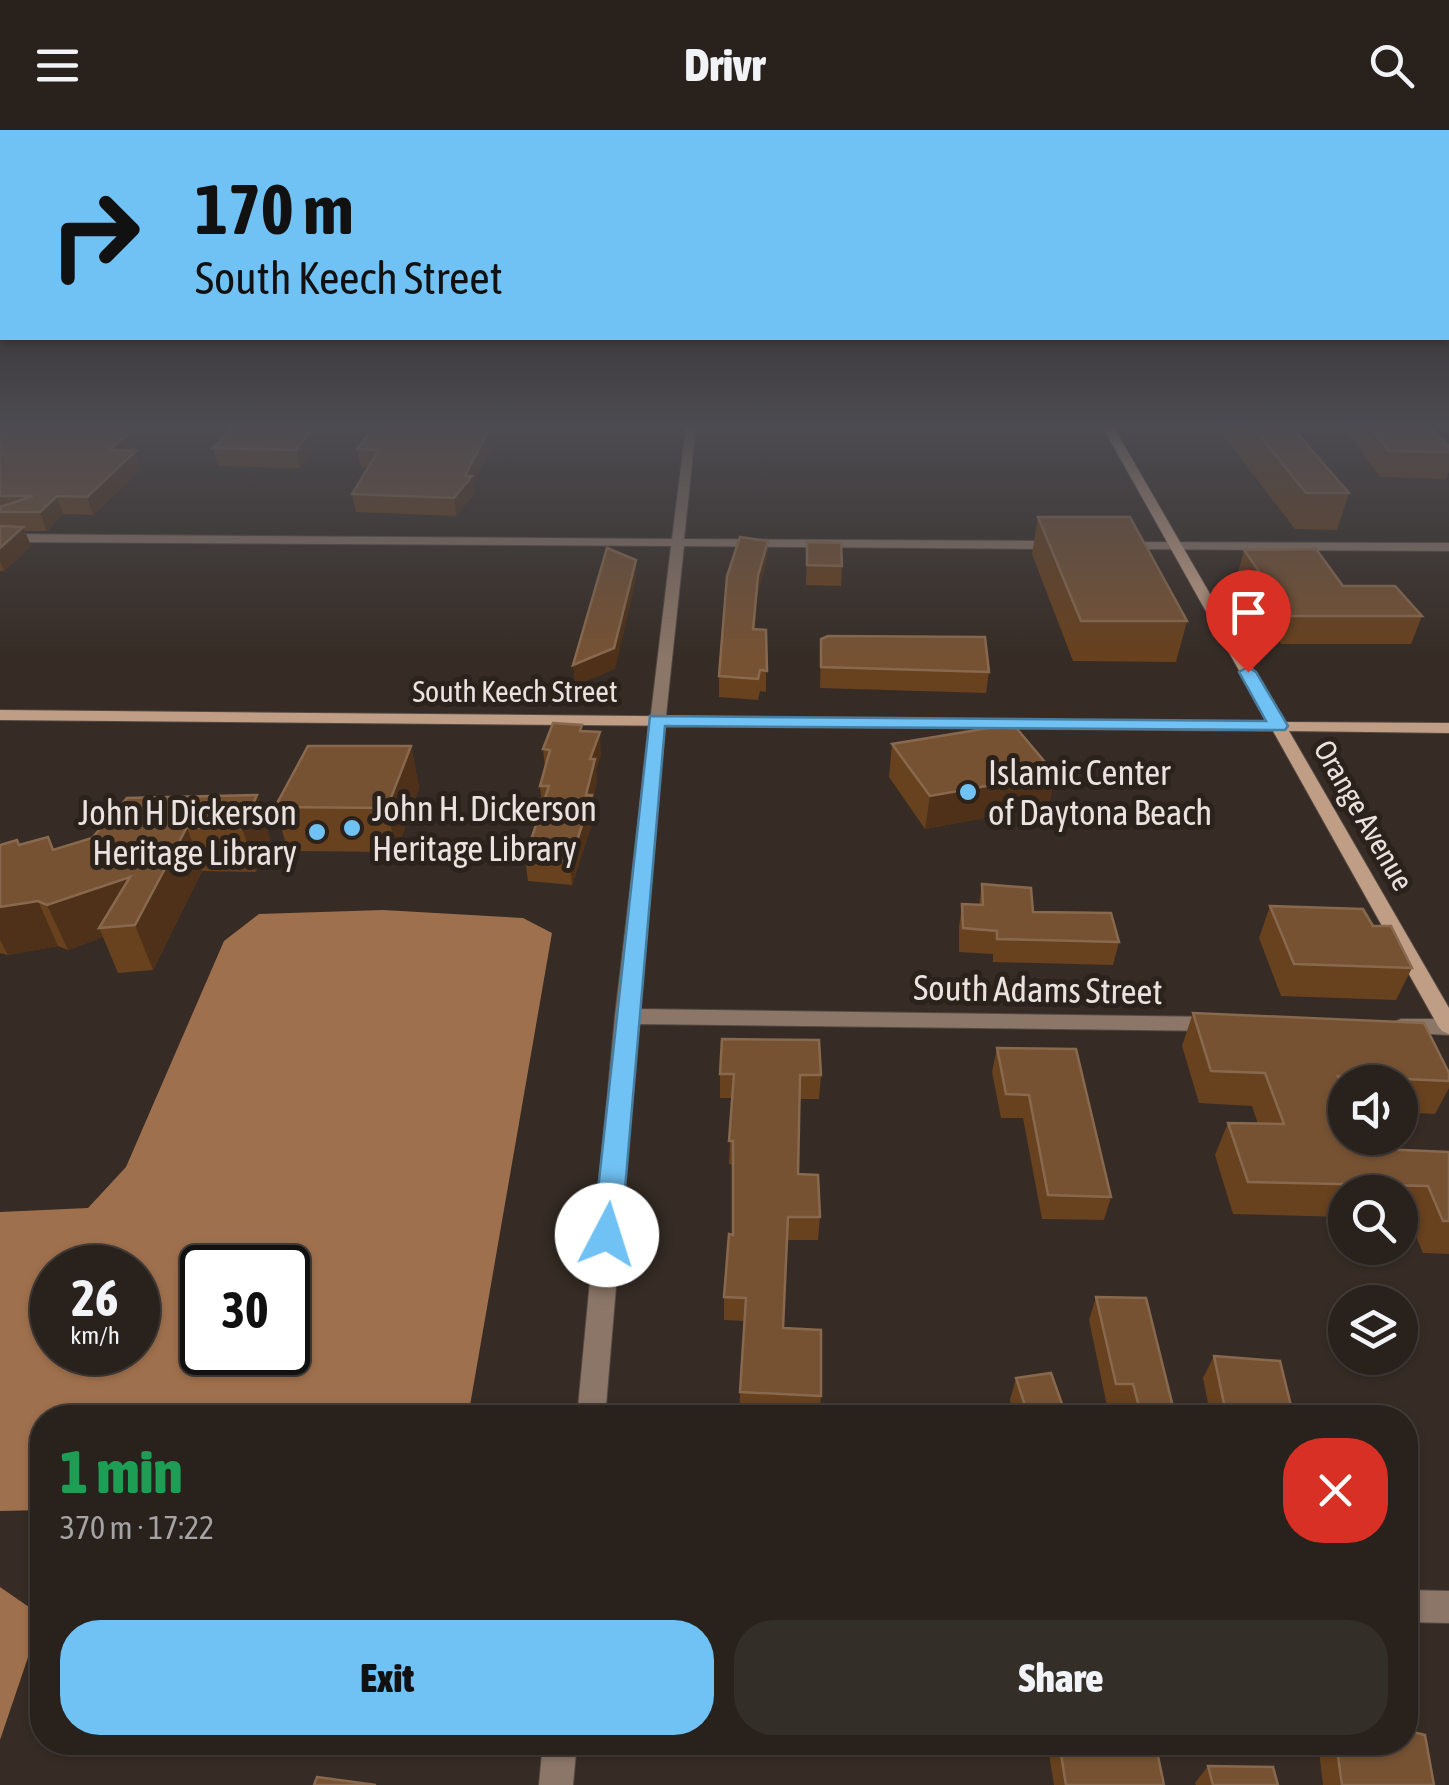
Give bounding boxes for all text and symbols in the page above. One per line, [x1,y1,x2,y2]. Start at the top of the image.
icon: menu [30,38,85,93]
icon: search [1364,38,1419,93]
text: Drivr [684,39,765,91]
text: 170 m [195,169,354,249]
icon: right [30,170,160,300]
text: South Keech Street [195,252,503,304]
pin [1206,570,1291,673]
icon: arrive [1221,585,1276,640]
street label: South Keech Street [412,674,618,708]
street label: Orange Avenue [1307,734,1421,896]
place label: Islamic Center of Daytona Beach [988,752,1212,832]
marker: Islamic Center of Daytona Beach [957,781,979,803]
place label: John H. Dickerson Heritage Library [372,788,597,868]
place label: John H Dickerson Heritage Library [78,792,297,872]
marker: John H. Dickerson Heritage Library [341,817,363,839]
marker: John H Dickerson Heritage Library [306,821,328,843]
street label: South Adams Street [913,967,1163,1011]
map controls [1328,1065,1418,1375]
button: sound [1328,1065,1418,1155]
button: search [1328,1175,1418,1265]
position arrow [555,1183,659,1287]
speed limit sign: 30 [180,1245,310,1375]
text: 26 [71,1269,118,1327]
button: layers [1328,1285,1418,1375]
text: km/h [70,1321,120,1349]
text: 1 min [60,1437,183,1506]
button: close [1283,1438,1388,1543]
text: 370 m · 17:22 [60,1509,214,1546]
button: Exit [60,1620,714,1735]
button: Share [734,1620,1388,1735]

